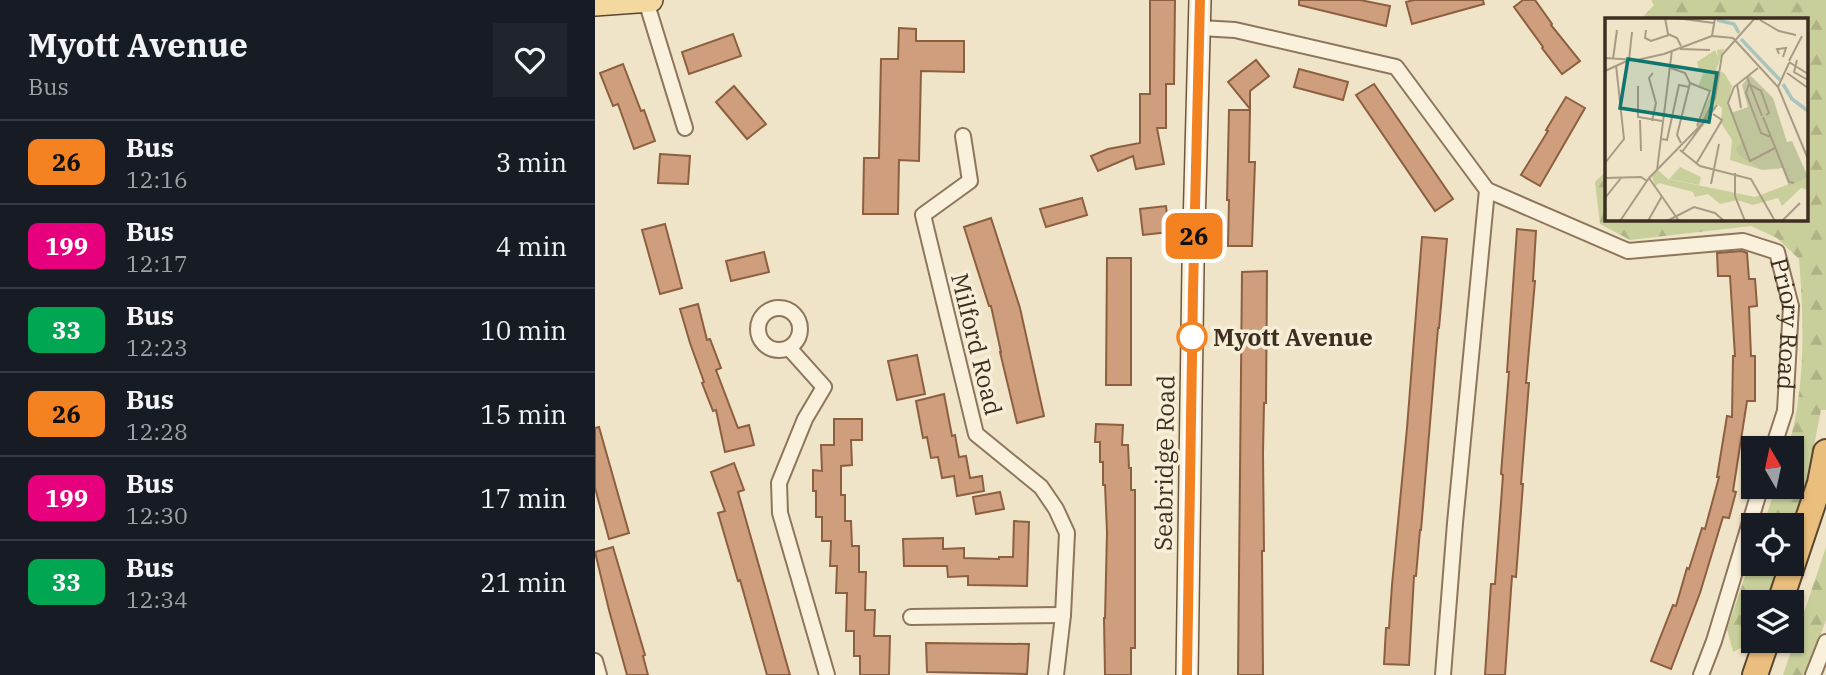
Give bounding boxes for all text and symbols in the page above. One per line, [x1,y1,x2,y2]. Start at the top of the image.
inset map [1605,18,1808,220]
text: Myott Avenue [28,23,248,66]
button: heart [493,23,567,97]
text: Bus [28,71,69,101]
text: Bus [126,130,174,164]
text: 3 min [496,145,567,179]
text: 26 [52,146,81,178]
text: 12:16 [126,164,188,194]
line badge: 26 [1163,213,1225,259]
text: Bus [126,214,174,248]
text: 26 [1180,220,1208,252]
text: 4 min [496,229,567,263]
text: 199 [45,230,88,262]
text: 12:17 [126,248,188,278]
street label: Priory Road [1763,254,1807,391]
street label: Milford Road [944,270,1010,418]
text: Bus [126,298,174,332]
text: 10 min [480,313,567,347]
text: 33 [52,314,81,346]
place label: Myott Avenue [1213,321,1373,353]
marker: Myott Avenue [1177,322,1207,352]
text: 12:23 [126,332,188,362]
street label: Seabridge Road [1146,375,1182,551]
text: Bus [126,382,174,416]
text: 15 min [480,397,567,431]
text: 26 [52,398,81,430]
text: 12:28 [126,416,188,446]
north arrow [1741,436,1804,499]
map controls [1741,436,1804,653]
text: Bus [126,466,174,500]
text: 17 min [480,481,567,515]
text: 199 [45,482,88,514]
text: 12:30 [126,500,188,530]
button: locate [1741,513,1804,576]
text: Bus [126,550,174,584]
text: 21 min [480,565,567,599]
text: 33 [52,566,81,598]
text: 12:34 [126,584,188,614]
button: layers [1741,590,1804,653]

